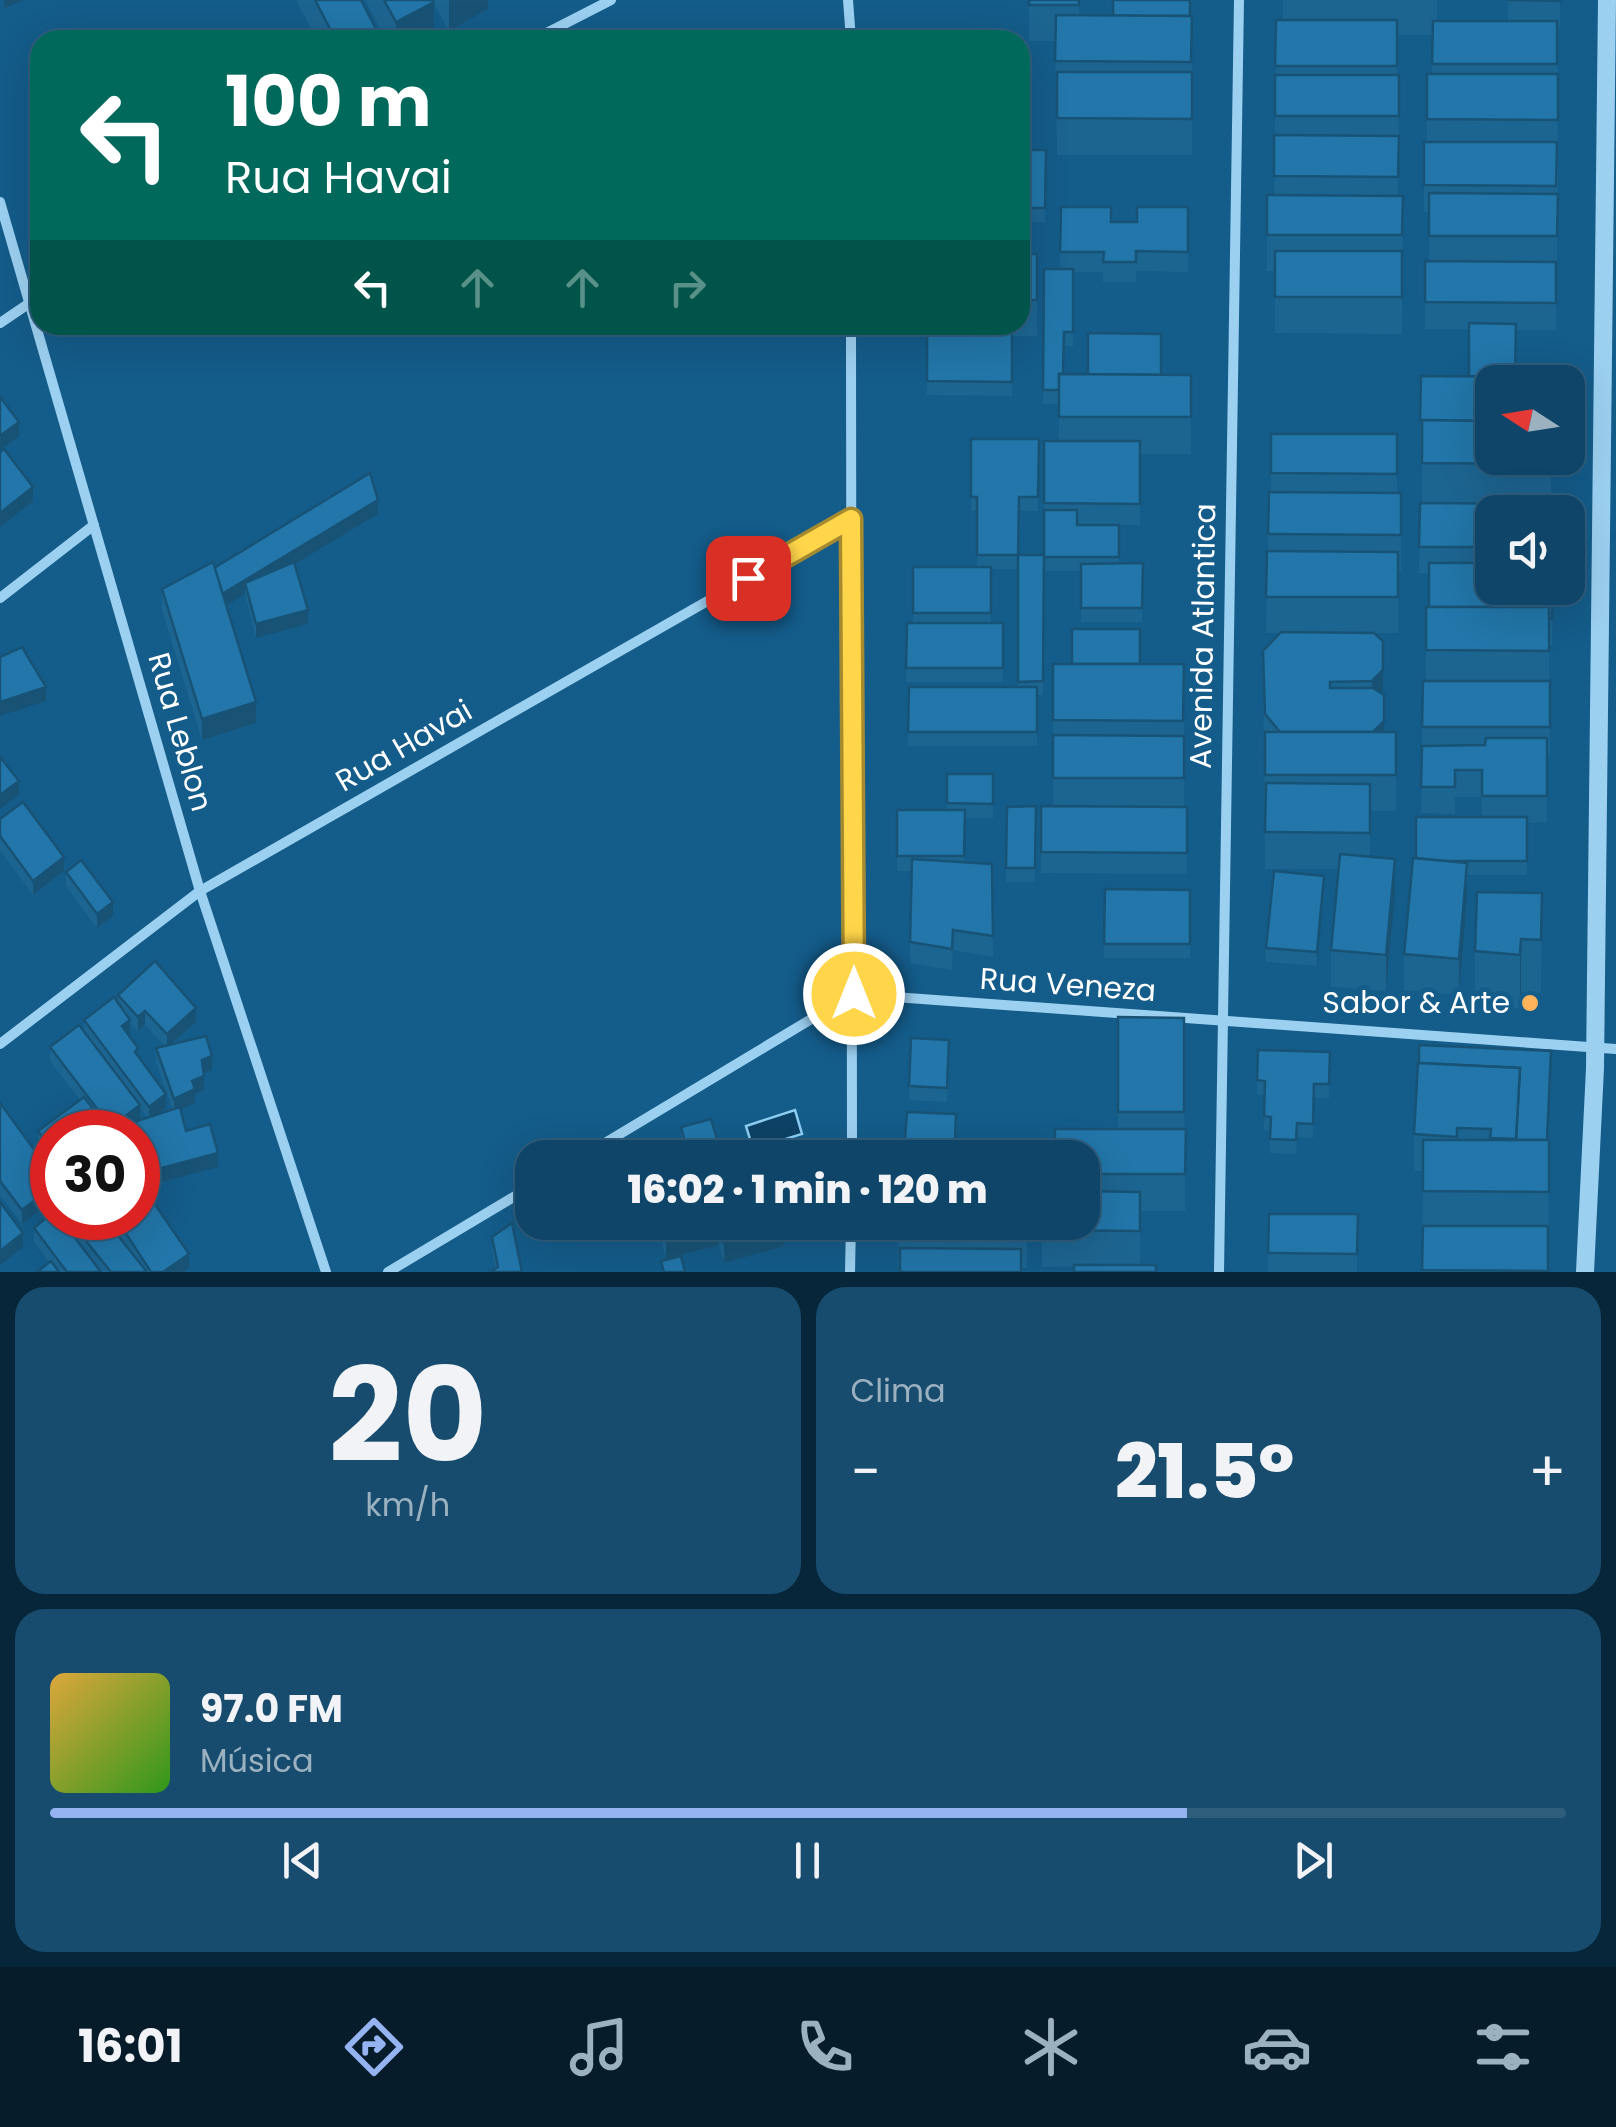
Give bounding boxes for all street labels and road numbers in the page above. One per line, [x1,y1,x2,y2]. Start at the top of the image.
street label: Avenida Atlantica [1179,503,1226,769]
street label: Rua Leblon [137,647,224,816]
street label: Rua Havai [328,689,480,802]
street label: Rua Veneza [979,957,1157,1012]

